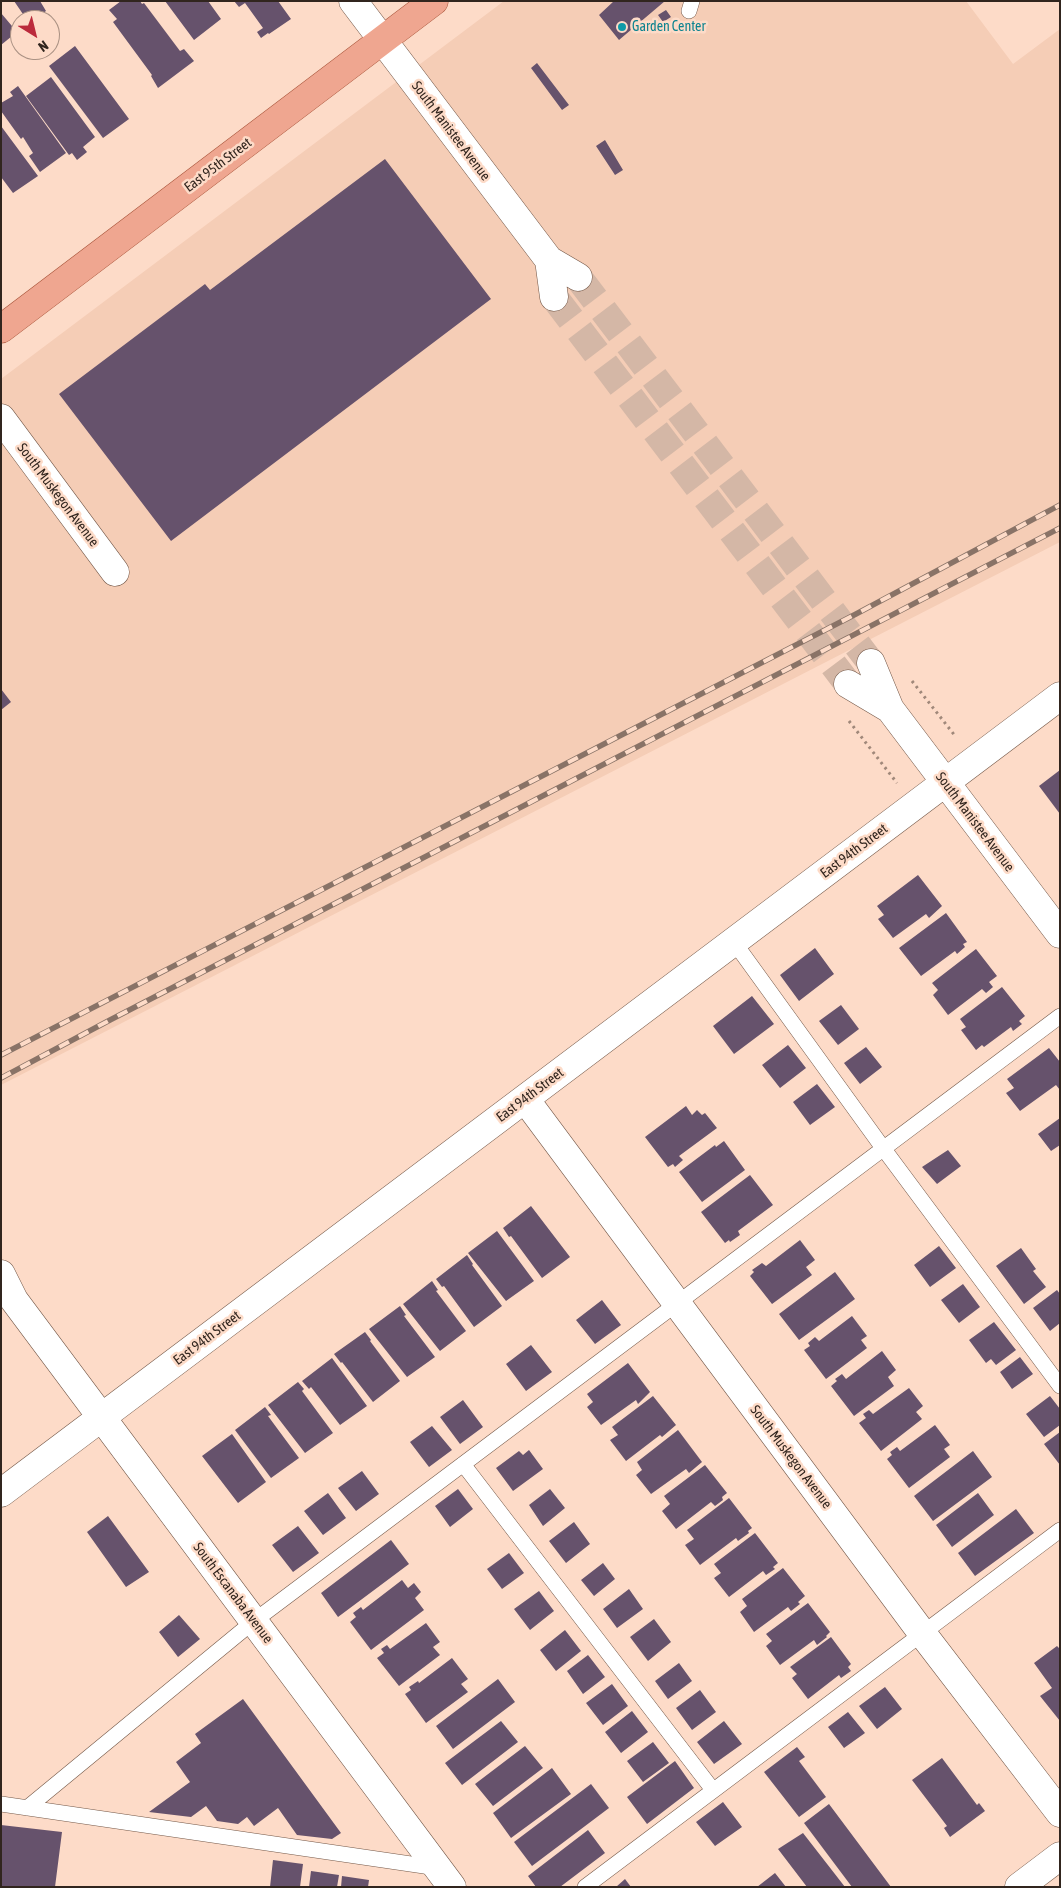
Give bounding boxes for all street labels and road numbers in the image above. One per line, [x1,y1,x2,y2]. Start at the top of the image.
street label: South Manistee Avenue [408,78,494,184]
street label: East 95th Street [181,134,255,196]
street label: South Muskegon Avenue [14,440,102,550]
street label: South Manistee Avenue [932,769,1018,875]
street label: East 94th Street [817,820,891,882]
street label: East 94th Street [493,1064,567,1126]
street label: East 94th Street [170,1307,244,1369]
street label: South Muskegon Avenue [747,1402,835,1512]
street label: South Escanaba Avenue [190,1539,276,1647]

